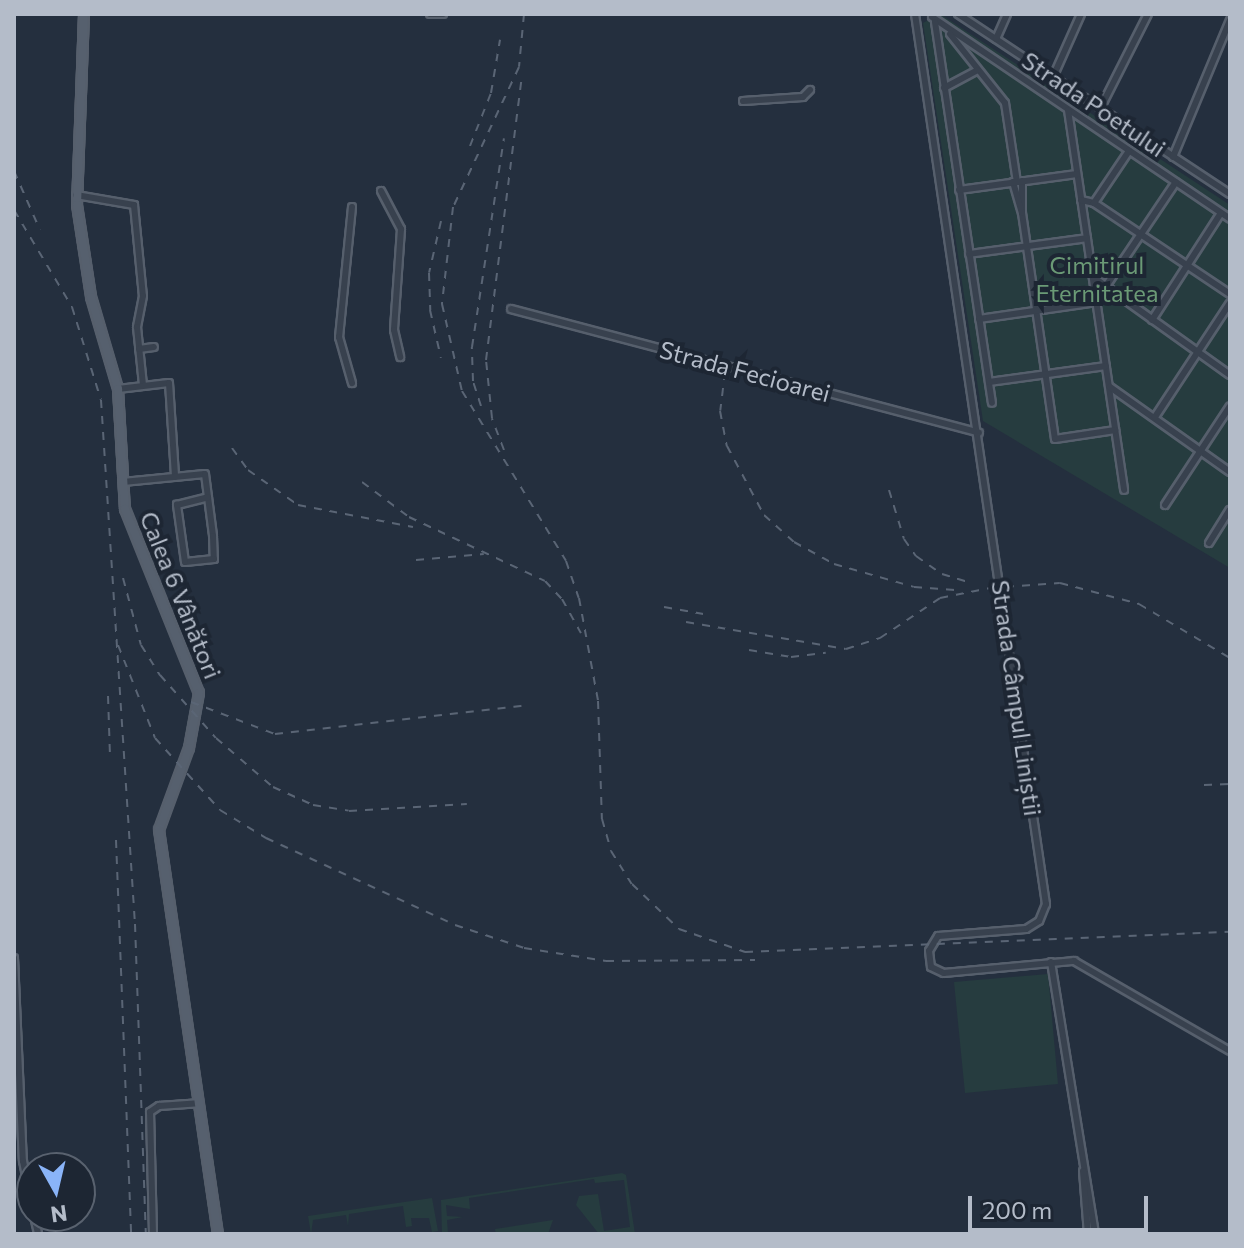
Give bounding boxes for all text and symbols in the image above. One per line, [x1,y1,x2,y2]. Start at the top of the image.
street label: Strada Poetului [1017,45,1171,163]
park label: Cimitirul Eternitatea [1035,251,1159,307]
street label: Strada Fecioarei [657,334,833,408]
street label: Calea 6 Vânători [134,507,228,683]
street label: Strada Câmpul Liniștii [986,578,1048,818]
north arrow [16,1152,96,1232]
scale bar [972,1180,1152,1230]
text: 200 m [982,1195,1052,1224]
text: N [49,1200,69,1229]

